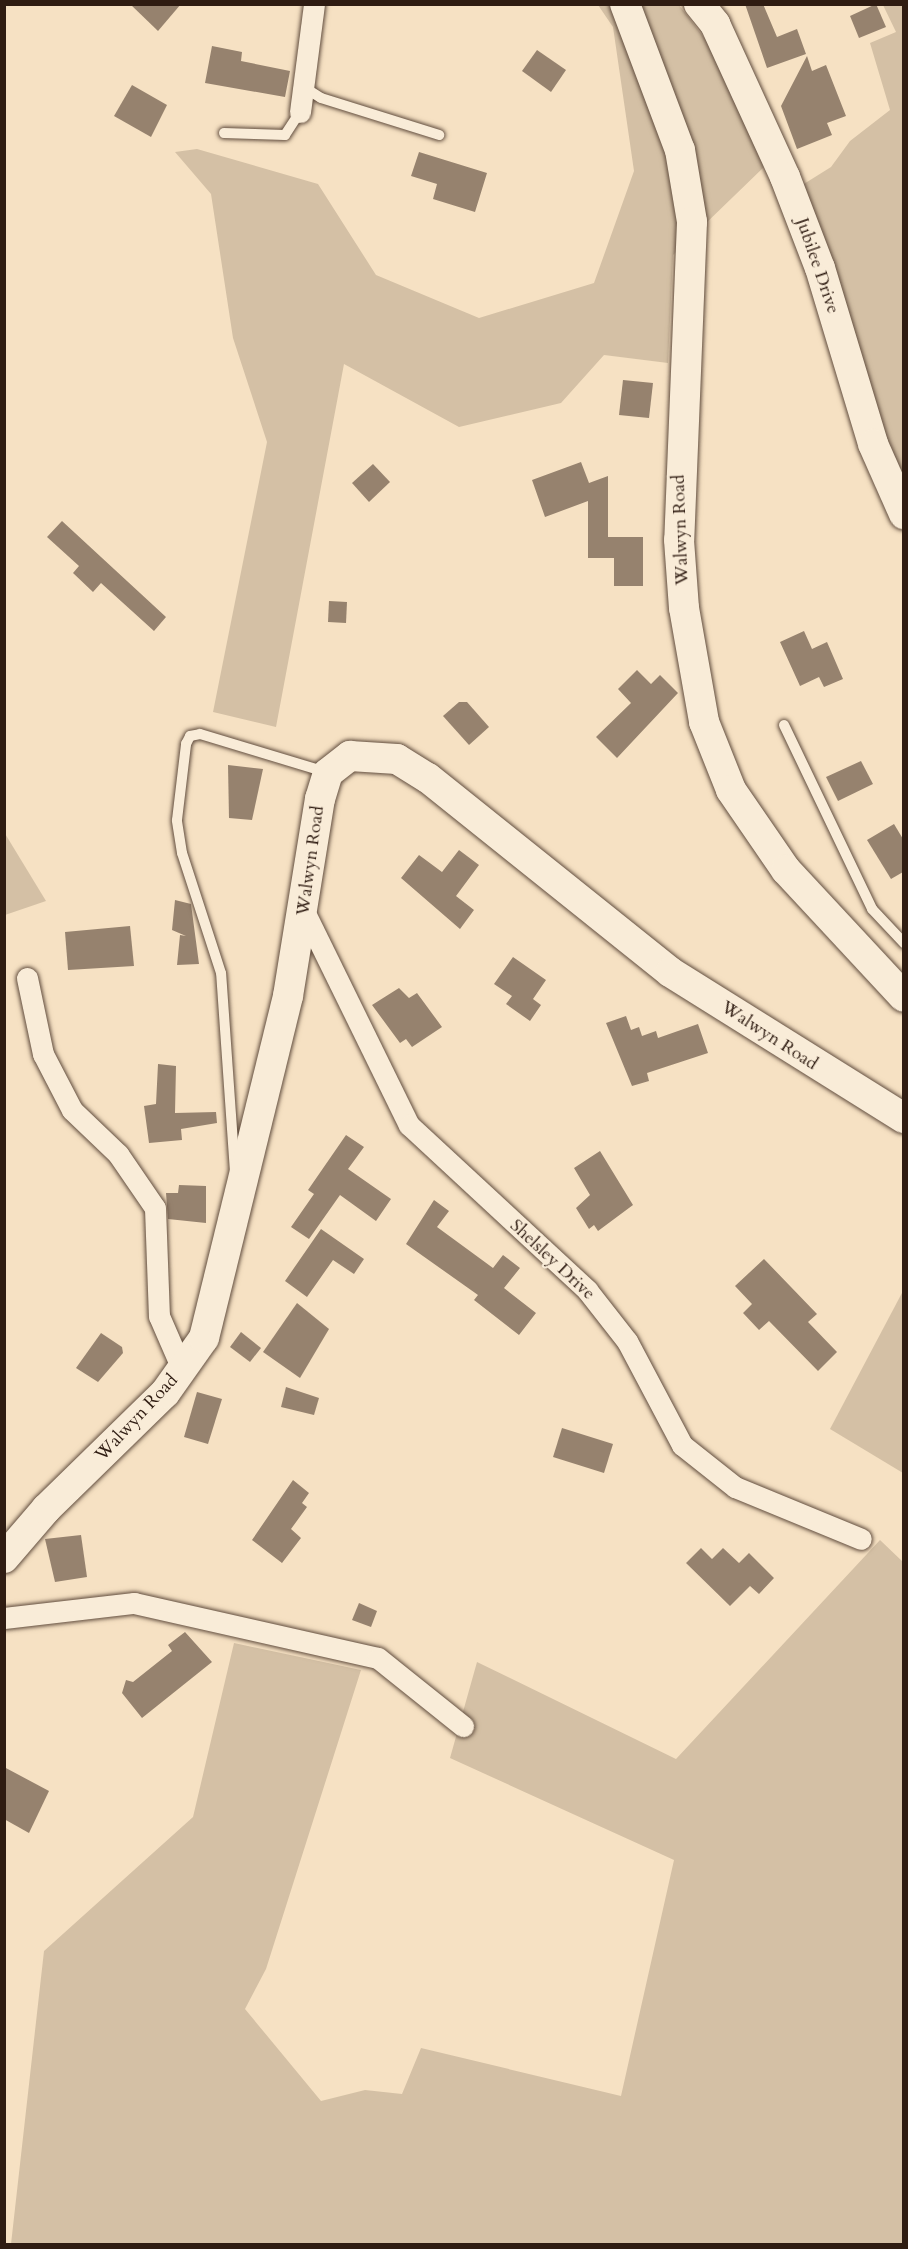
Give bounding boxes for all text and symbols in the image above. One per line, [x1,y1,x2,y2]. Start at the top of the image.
street label: Jubilee Drive [791,215,843,317]
street label: Walwyn Road [668,474,694,586]
street label: Walwyn Road [293,805,329,917]
street label: Walwyn Road [717,997,821,1075]
street label: Shelsley Drive [505,1215,599,1305]
street label: Walwyn Road [91,1370,183,1466]

